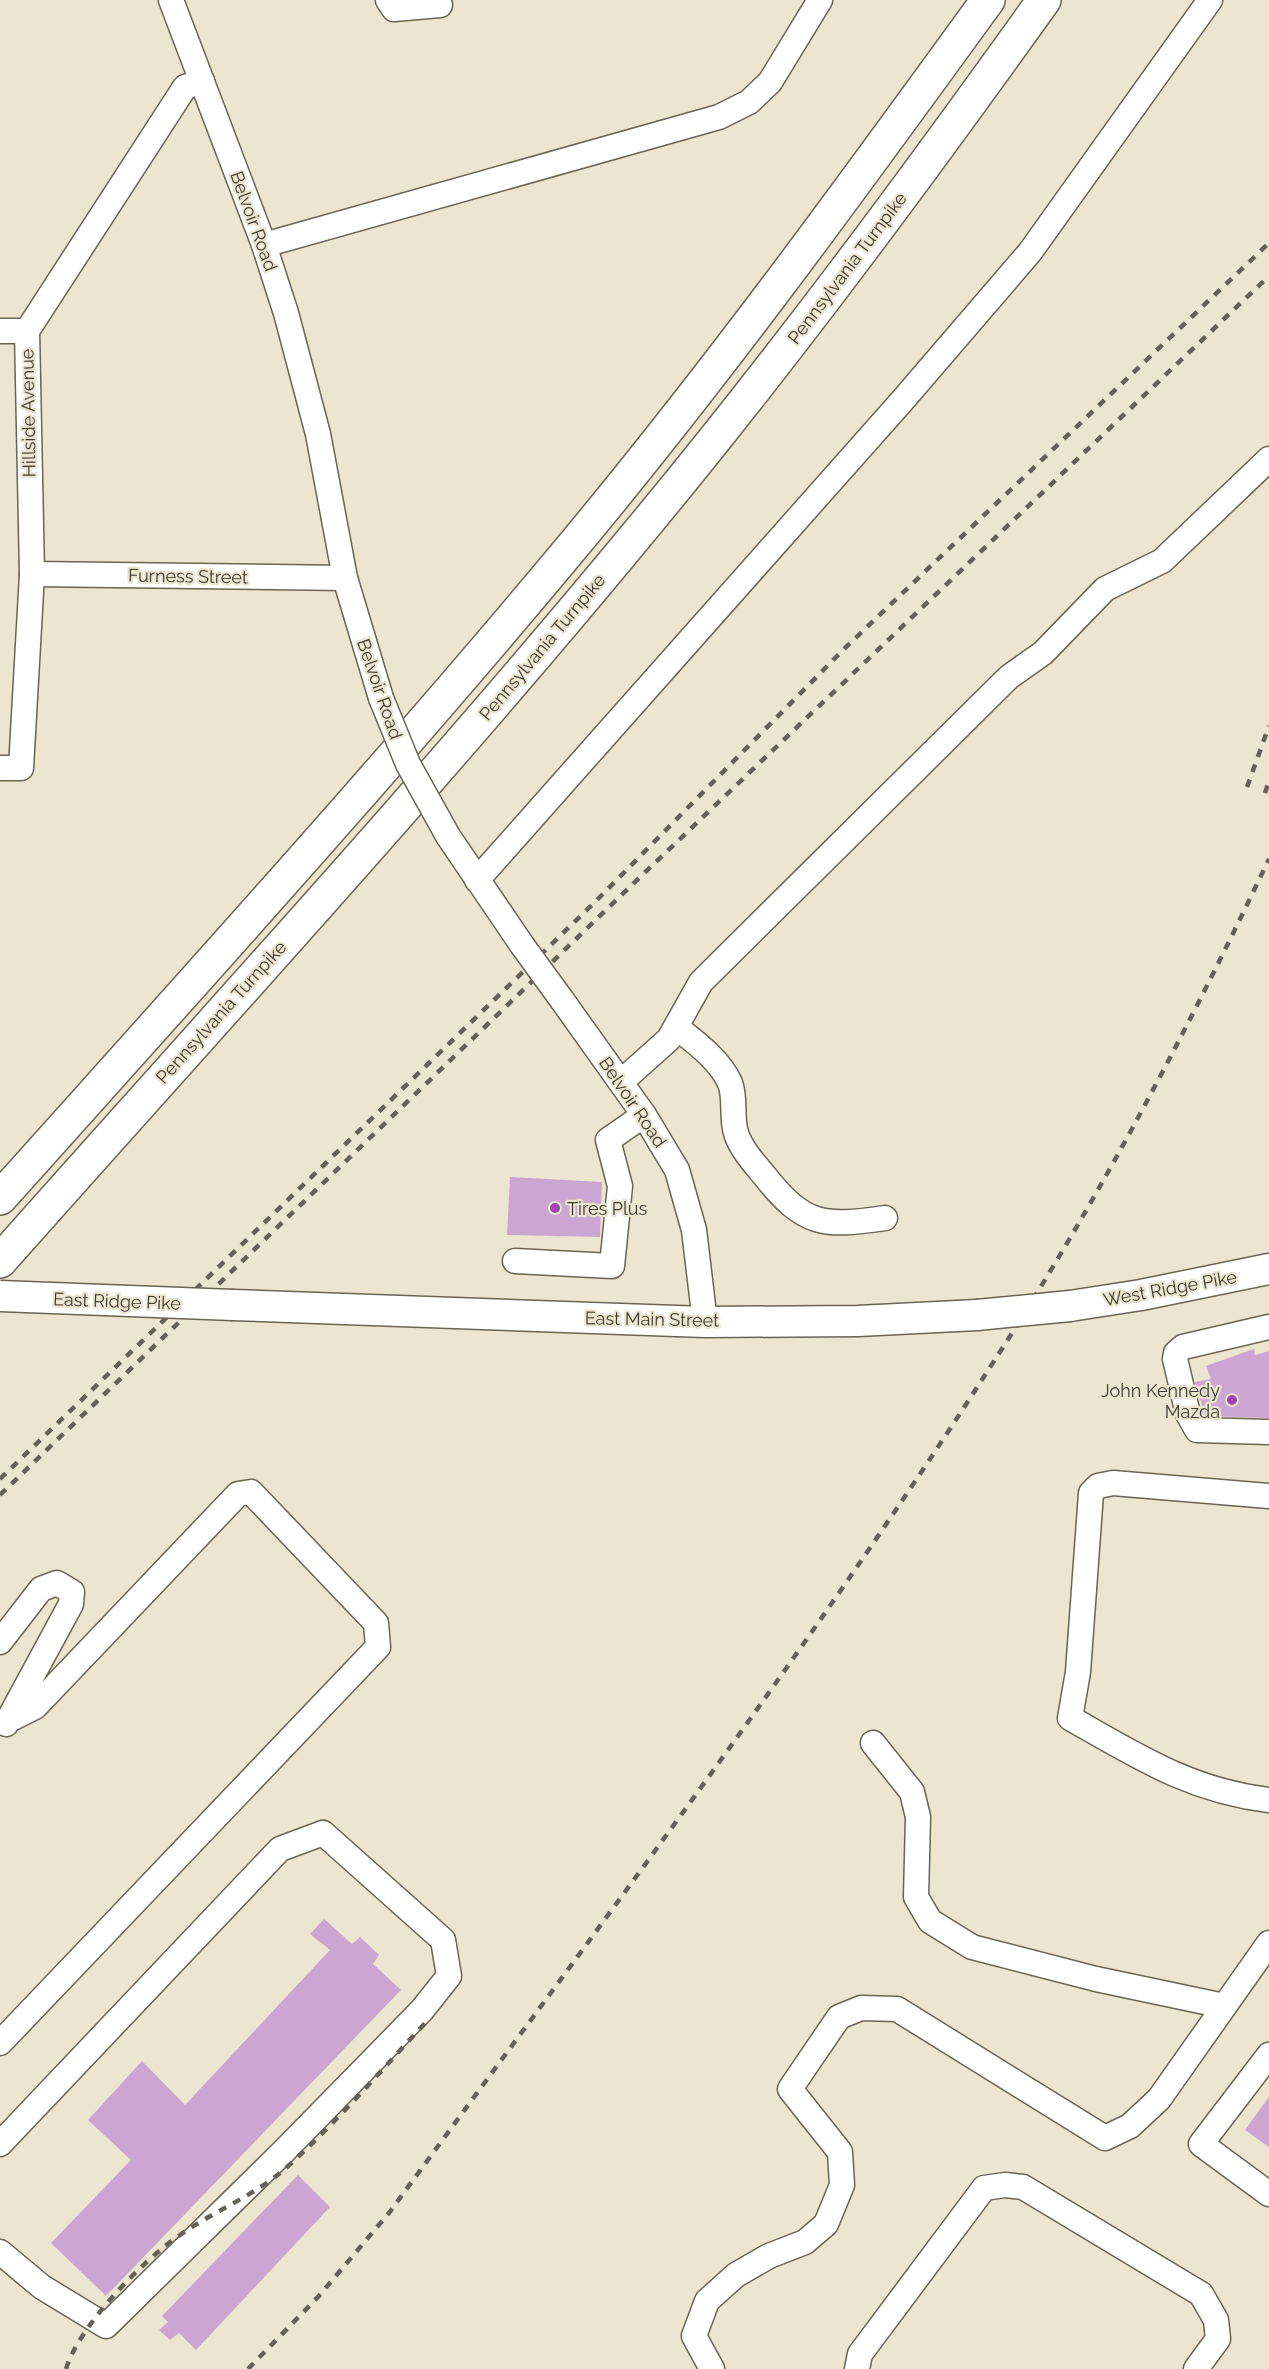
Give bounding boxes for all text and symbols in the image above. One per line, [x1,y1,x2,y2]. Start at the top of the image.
street label: Belvoir Road [226,168,282,274]
street label: Pennsylvania Turnpike [783,188,911,348]
street label: Hillside Avenue [16,348,40,477]
street label: Furness Street [128,564,248,588]
street label: Pennsylvania Turnpike [475,569,610,724]
street label: Belvoir Road [353,636,407,742]
street label: Pennsylvania Turnpike [151,936,291,1088]
street label: Belvoir Road [595,1053,671,1151]
place label: Tires Plus [567,1198,648,1219]
marker: Tires Plus [548,1201,562,1215]
street label: West Ridge Pike [1102,1266,1239,1310]
street label: East Ridge Pike [53,1288,182,1314]
street label: East Main Street [585,1307,719,1331]
place label: John Kennedy Mazda [1101,1380,1220,1422]
marker: John Kennedy Mazda [1225,1393,1239,1407]

